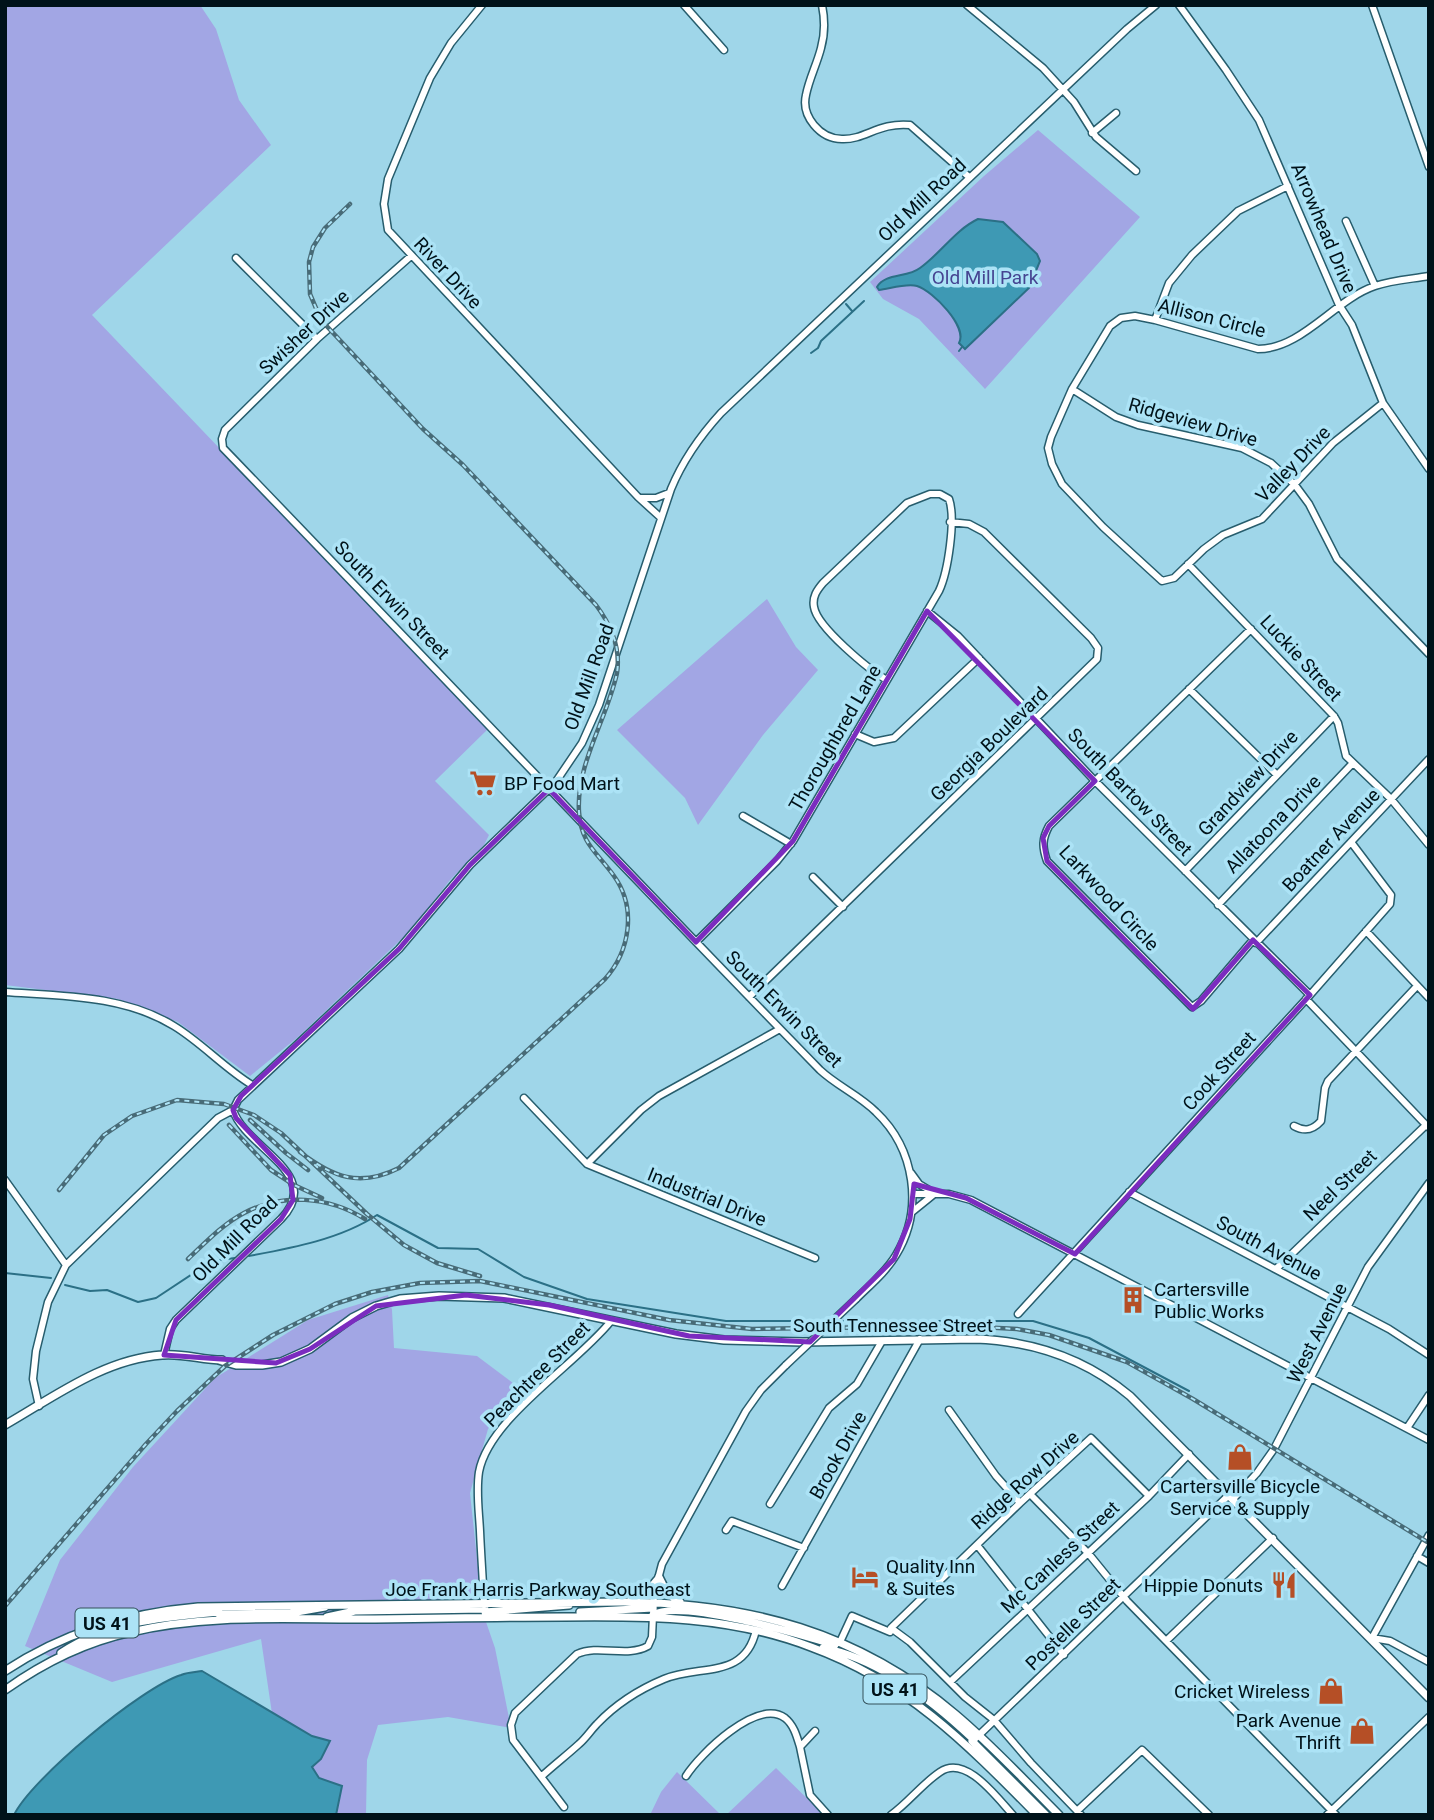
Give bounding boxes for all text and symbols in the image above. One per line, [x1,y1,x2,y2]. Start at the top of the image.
street label: Old Mill Road [873,153,971,247]
street label: Arrowhead Drive [1286,159,1362,297]
street label: River Drive [409,232,487,314]
park label: Old Mill Park [932,266,1039,289]
street label: Swisher Drive [254,285,354,379]
street label: Allison Circle [1156,294,1268,342]
street label: Ridgeview Drive [1126,393,1260,451]
street label: Valley Drive [1251,421,1335,507]
street label: South Erwin Street [330,536,454,664]
street label: Luckie Street [1255,610,1347,706]
street label: Old Mill Road [559,620,619,734]
street label: Thoroughbred Lane [784,661,886,815]
street label: Georgia Boulevard [925,682,1053,806]
street label: South Bartow Street [1063,723,1197,861]
street label: Grandview Drive [1193,725,1303,841]
supermarket icon: BP Food Mart [468,768,498,798]
street label: Allatoona Drive [1220,770,1326,878]
place label: BP Food Mart [504,772,620,795]
street label: Boatner Avenue [1277,783,1385,897]
street label: Larkwood Circle [1054,840,1164,956]
street label: South Erwin Street [721,946,847,1072]
street label: Cook Street [1177,1027,1261,1115]
street label: Neel Street [1299,1144,1381,1226]
street label: Industrial Drive [644,1163,770,1231]
street label: Old Mill Road [187,1191,283,1287]
street label: South Avenue [1212,1211,1326,1285]
place label: Cartersville Public Works [1154,1278,1264,1323]
street label: West Avenue [1282,1279,1352,1387]
building icon: Cartersville Public Works [1118,1285,1148,1315]
street label: South Tennessee Street [793,1314,993,1337]
street label: Peachtree Street [479,1316,595,1432]
street label: Brook Drive [804,1407,872,1503]
street label: Ridge Row Drive [966,1426,1084,1534]
shop icon: Cartersville Bicycle Service & Supply [1225,1442,1255,1472]
place label: Cartersville Bicycle Service & Supply [1160,1475,1320,1520]
street label: Mc Canless Street [996,1496,1124,1618]
place label: Quality Inn & Suites [886,1555,975,1600]
hotel icon: Quality Inn & Suites [850,1562,880,1592]
restaurant icon: Hippie Donuts [1269,1570,1299,1600]
street label: Postelle Street [1021,1573,1125,1675]
place label: Hippie Donuts [1144,1574,1263,1597]
street label: Joe Frank Harris Parkway Southeast [385,1578,691,1601]
road number: US 41 [76,1608,138,1638]
road number: US 41 [864,1674,926,1704]
shop icon: Cricket Wireless [1316,1676,1346,1706]
place label: Cricket Wireless [1174,1680,1310,1703]
place label: Park Avenue Thrift [1236,1709,1341,1754]
shop icon: Park Avenue Thrift [1347,1716,1377,1746]

